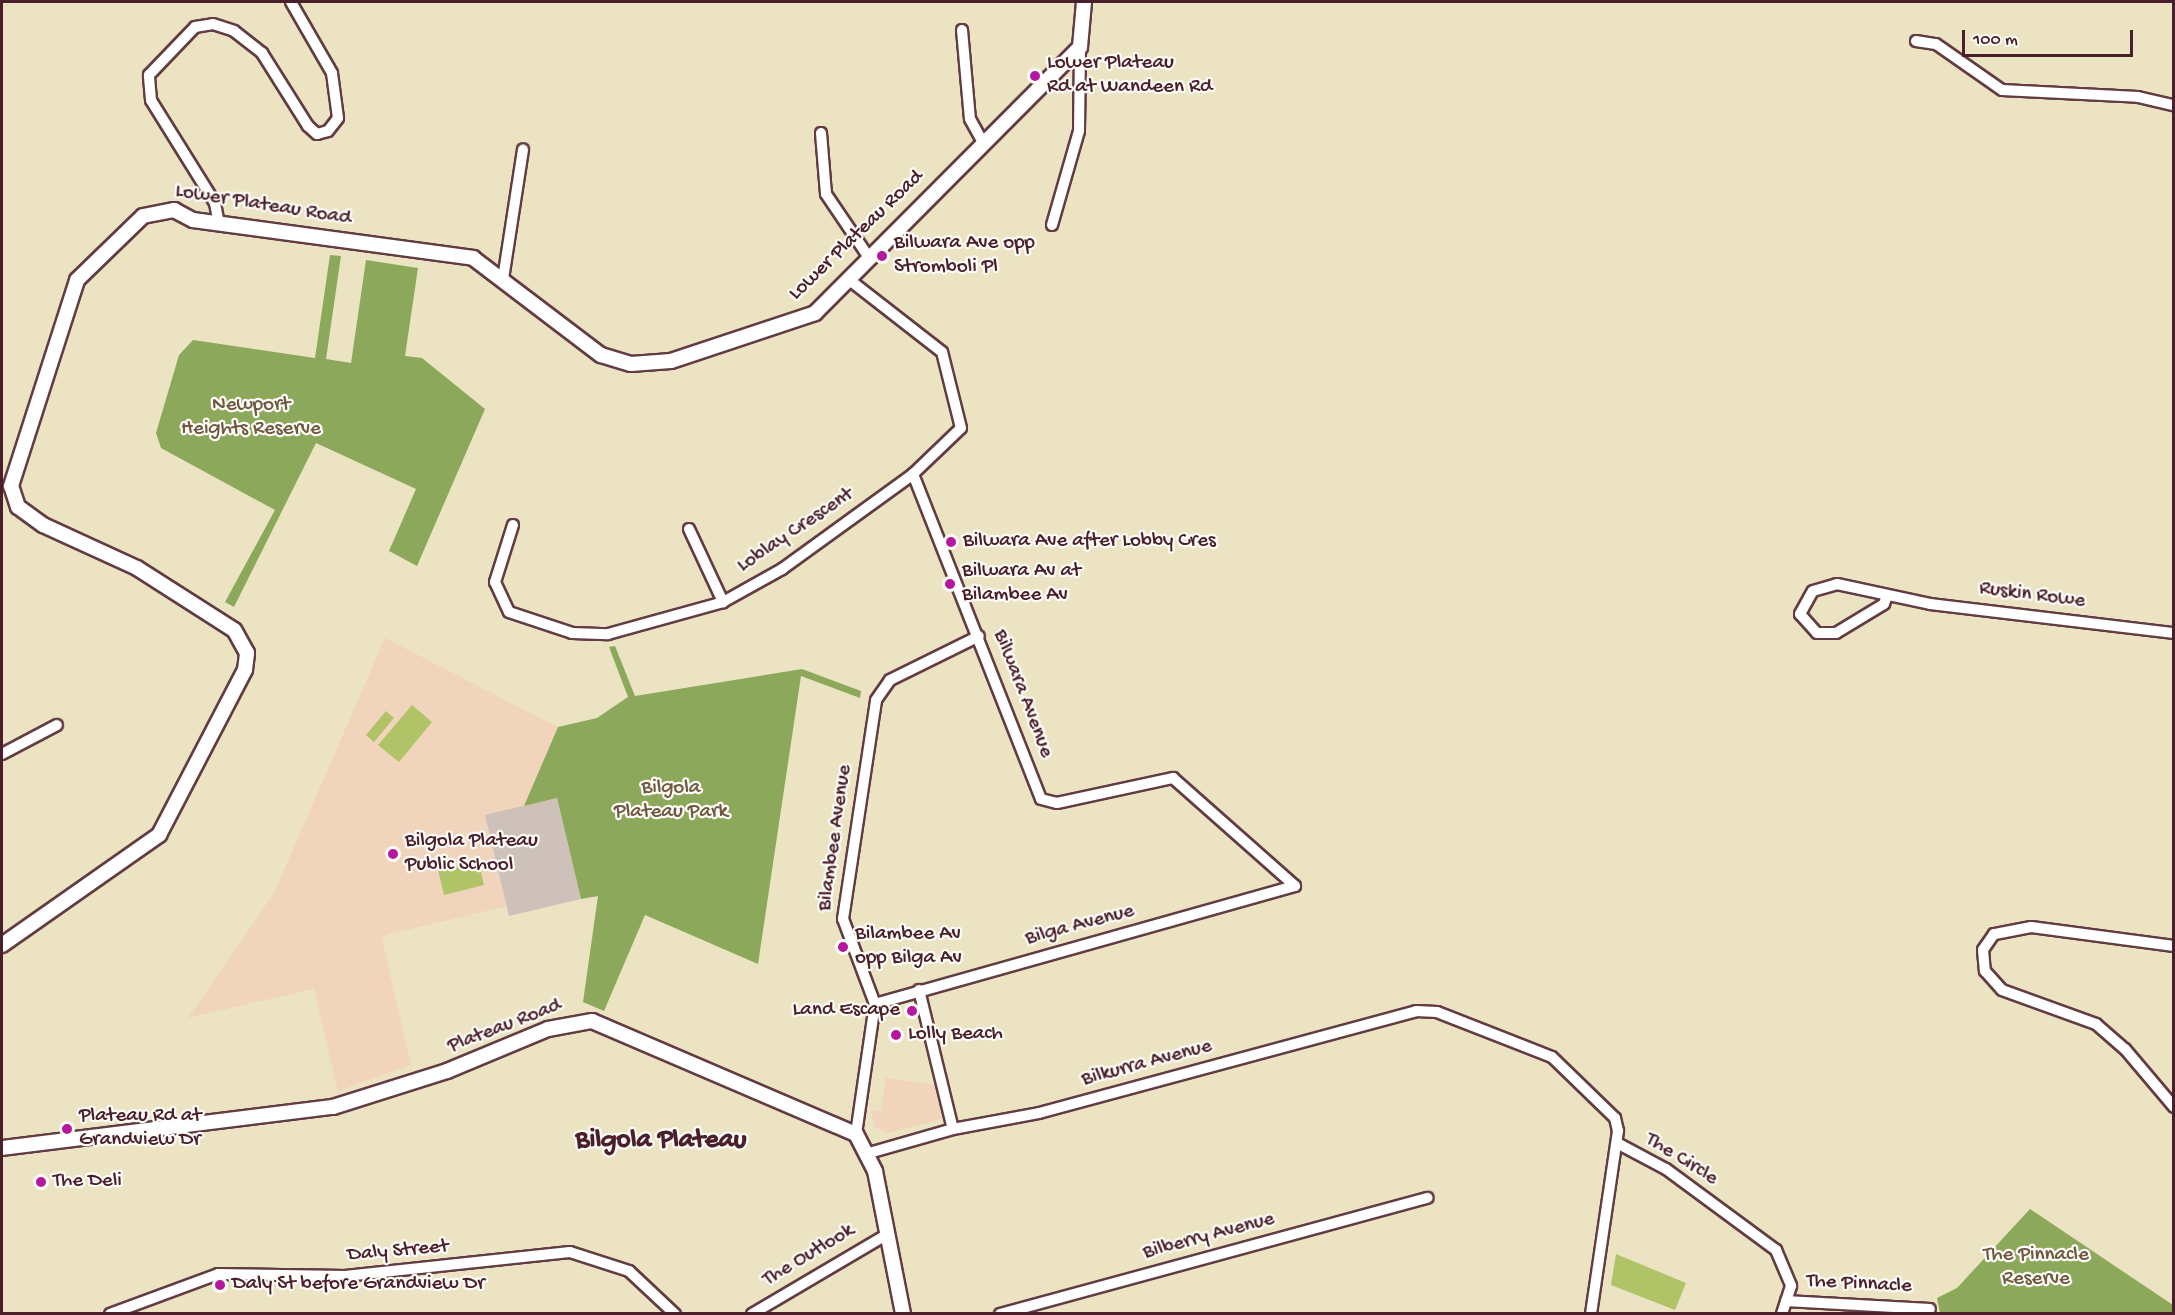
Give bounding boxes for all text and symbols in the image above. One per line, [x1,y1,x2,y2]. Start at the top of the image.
scale bar [1965,18,2136,56]
text: 100 m [1973,30,2018,51]
place label: Lower Plateau Rd at Wandeen Rd [1047,51,1212,101]
marker: Lower Plateau Rd at Wandeen Rd [1028,69,1042,83]
street label: Lower Plateau Road [784,165,930,307]
street label: Lower Plateau Road [173,180,353,232]
place label: Bilwara Ave opp Stromboli Pl [894,231,1035,281]
marker: Bilwara Ave opp Stromboli Pl [875,249,889,263]
park label: Newport Heights Reserve [181,393,321,443]
street label: Loblay Crescent [733,483,859,579]
place label: Bilwara Ave after Lobby Cres [963,529,1216,555]
marker: Bilwara Ave after Lobby Cres [944,535,958,549]
place label: Bilwara Av at Bilambee Av [962,559,1081,609]
marker: Bilwara Av at Bilambee Av [943,577,957,591]
street label: Ruskin Rowe [1978,577,2086,615]
street label: Bilwara Avenue [986,626,1058,762]
street label: Bilambee Avenue [813,763,859,913]
park label: Bilgola Plateau Park [614,776,728,826]
place label: Bilgola Plateau Public School [405,829,538,879]
marker: Bilgola Plateau Public School [386,847,400,861]
street label: Bilga Avenue [1023,899,1137,953]
place label: Bilambee Av opp Bilga Av [855,922,962,972]
marker: Bilambee Av opp Bilga Av [836,940,850,954]
street label: Plateau Road [445,994,565,1060]
place label: Land Escape [793,998,900,1024]
marker: Land Escape [905,1004,919,1018]
place label: Lolly Beach [908,1022,1003,1048]
marker: Lolly Beach [889,1028,903,1042]
street label: Bilkurra Avenue [1079,1035,1215,1093]
place label: Plateau Rd at Grandview Dr [79,1104,201,1154]
marker: Plateau Rd at Grandview Dr [60,1122,74,1136]
district label: Bilgola Plateau [576,1126,746,1158]
street label: The Circle [1640,1128,1722,1192]
place label: The Deli [53,1169,122,1195]
marker: The Deli [34,1175,48,1189]
street label: Bilberry Avenue [1140,1207,1278,1267]
street label: The Outlook [759,1219,859,1293]
street label: Daly Street [346,1235,450,1269]
park label: The Pinnacle Reserve [1983,1243,2089,1293]
street label: The Pinnacle [1806,1270,1912,1300]
place label: Daly St before Grandview Dr [232,1272,485,1298]
marker: Daly St before Grandview Dr [213,1278,227,1292]

